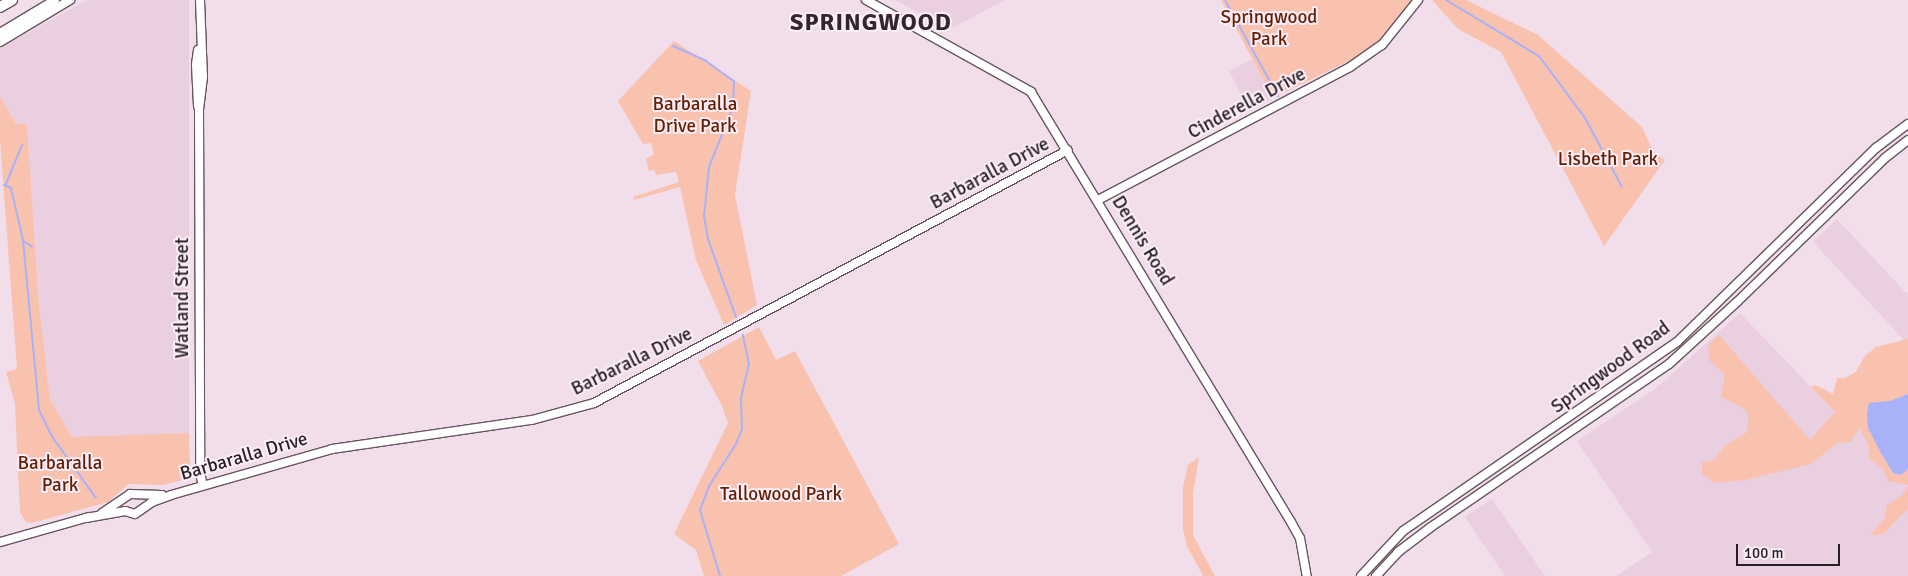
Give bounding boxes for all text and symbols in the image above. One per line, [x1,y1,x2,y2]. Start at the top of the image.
park label: Springwood Park [1221,7,1317,51]
district label: SPRINGWOOD [789,9,953,37]
street label: Cinderella Drive [1184,63,1310,145]
park label: Barbaralla Drive Park [653,94,737,138]
street label: Barbaralla Drive [927,133,1053,215]
park label: Lisbeth Park [1558,149,1658,171]
street label: Dennis Road [1106,192,1178,290]
street label: Watland Street [172,238,194,358]
street label: Springwood Road [1547,317,1675,419]
street label: Barbaralla Drive [568,323,696,401]
street label: Barbaralla Drive [178,428,310,486]
park label: Barbaralla Park [18,453,102,497]
park label: Tallowood Park [720,484,842,506]
scale bar [1738,534,1842,566]
text: 100 m [1744,544,1784,562]

